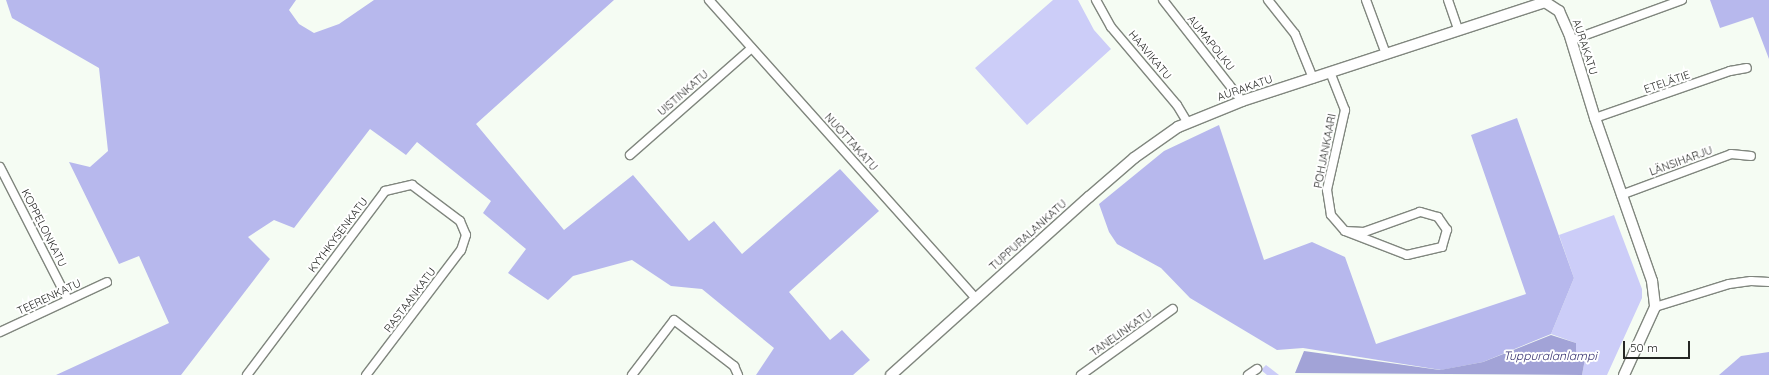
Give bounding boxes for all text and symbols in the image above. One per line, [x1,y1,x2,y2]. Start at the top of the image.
street label: AUMAPOLKU [1185,13,1237,73]
street label: AURAKATU [1570,17,1600,77]
street label: HAAVIKATU [1126,28,1174,82]
street label: UISTINKATU [655,67,711,119]
street label: ETELÄTIE [1642,68,1692,96]
street label: AURAKATU [1216,72,1274,104]
street label: NUOTTAKATU [822,111,880,173]
street label: POHJANKAARI [1311,112,1339,190]
street label: LÄNSIHARJU [1648,143,1714,179]
street label: KOPPELONKATU [19,187,69,269]
street label: KYYHKYSENKATU [306,195,370,275]
street label: TUPPURALANKATU [987,197,1069,273]
street label: RASTAANKATU [381,265,439,335]
street label: TEERENKATU [15,276,83,318]
street label: TANELINKATU [1087,307,1155,359]
scale bar [1625,333,1692,359]
text: 50 m [1630,340,1658,355]
water label: Tuppuralanlampi [1503,349,1597,363]

